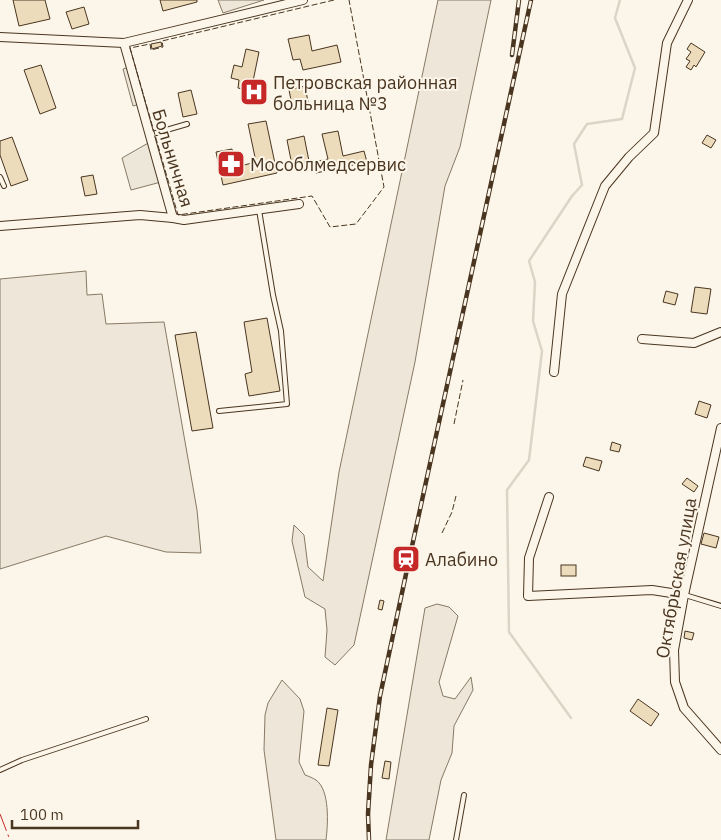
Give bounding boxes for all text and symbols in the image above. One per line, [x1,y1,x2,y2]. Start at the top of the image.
place label: Петровская районная больница №3 [273,71,458,115]
hospital icon: Петровская районная больница №3 [239,77,269,107]
street label: Больничная [147,106,199,210]
pharmacy icon: Мособлмедсервис [216,149,246,179]
place label: Мособлмедсервис [250,153,406,176]
street label: Октябрьская улица [651,496,702,660]
station icon: Алабино [391,544,421,574]
place label: Алабино [425,548,498,571]
scale bar [12,798,139,830]
text: 100 m [20,805,64,824]

